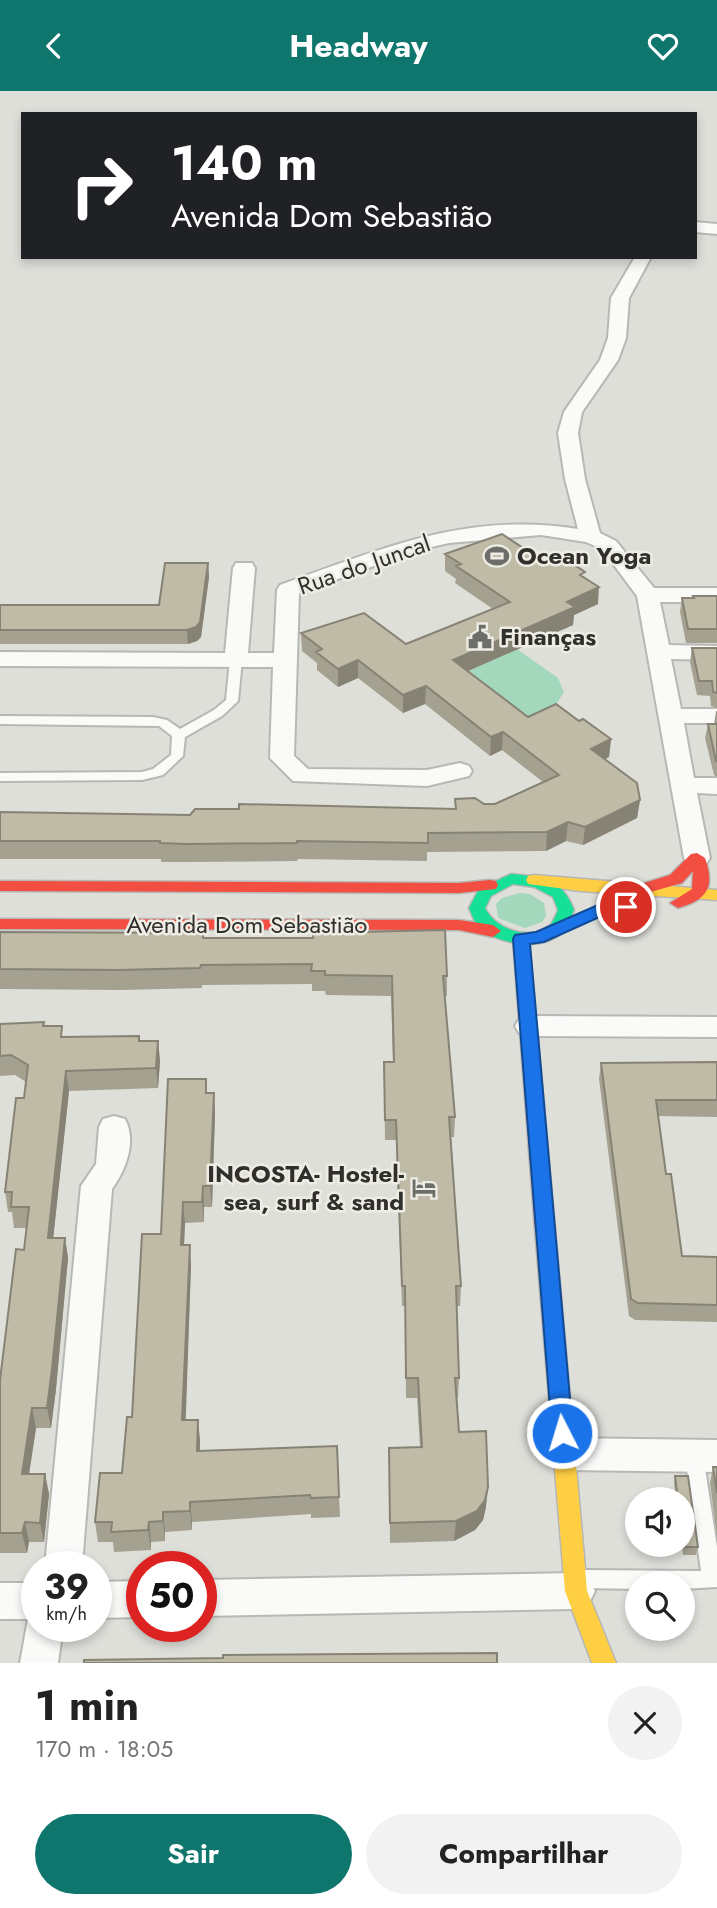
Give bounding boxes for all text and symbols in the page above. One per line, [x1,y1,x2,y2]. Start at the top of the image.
text: Headway [289,23,428,69]
icon: back [35,27,73,65]
icon: heart [644,27,682,65]
text: 140 m [171,128,317,198]
icon: right [56,140,147,231]
text: Avenida Dom Sebastião [171,193,492,239]
street label: Rua do Juncal [293,525,435,604]
place label: Ocean Yoga [517,538,651,573]
sports icon: Ocean Yoga [483,542,511,570]
place label: Finanças [500,619,596,654]
public building icon: Finanças [466,623,494,651]
pin [596,877,656,937]
icon: arrive [607,888,645,926]
street label: Avenida Dom Sebastião [127,907,367,942]
place label: INCOSTA- Hostel- sea, surf & sand [207,1156,405,1219]
hotel icon: INCOSTA- Hostel- sea, surf & sand [410,1174,438,1202]
position arrow [525,1396,599,1470]
map controls [625,1487,695,1641]
button: sound [625,1487,695,1557]
speed limit sign: 50 [126,1551,217,1642]
text: 39 [44,1562,89,1612]
button: search [625,1571,695,1641]
text: km/h [46,1601,87,1627]
text: 1 min [35,1675,139,1736]
button: close [608,1686,682,1760]
text: 170 m · 18:05 [35,1732,173,1766]
button: Sair [35,1814,352,1894]
button: Compartilhar [366,1814,682,1894]

